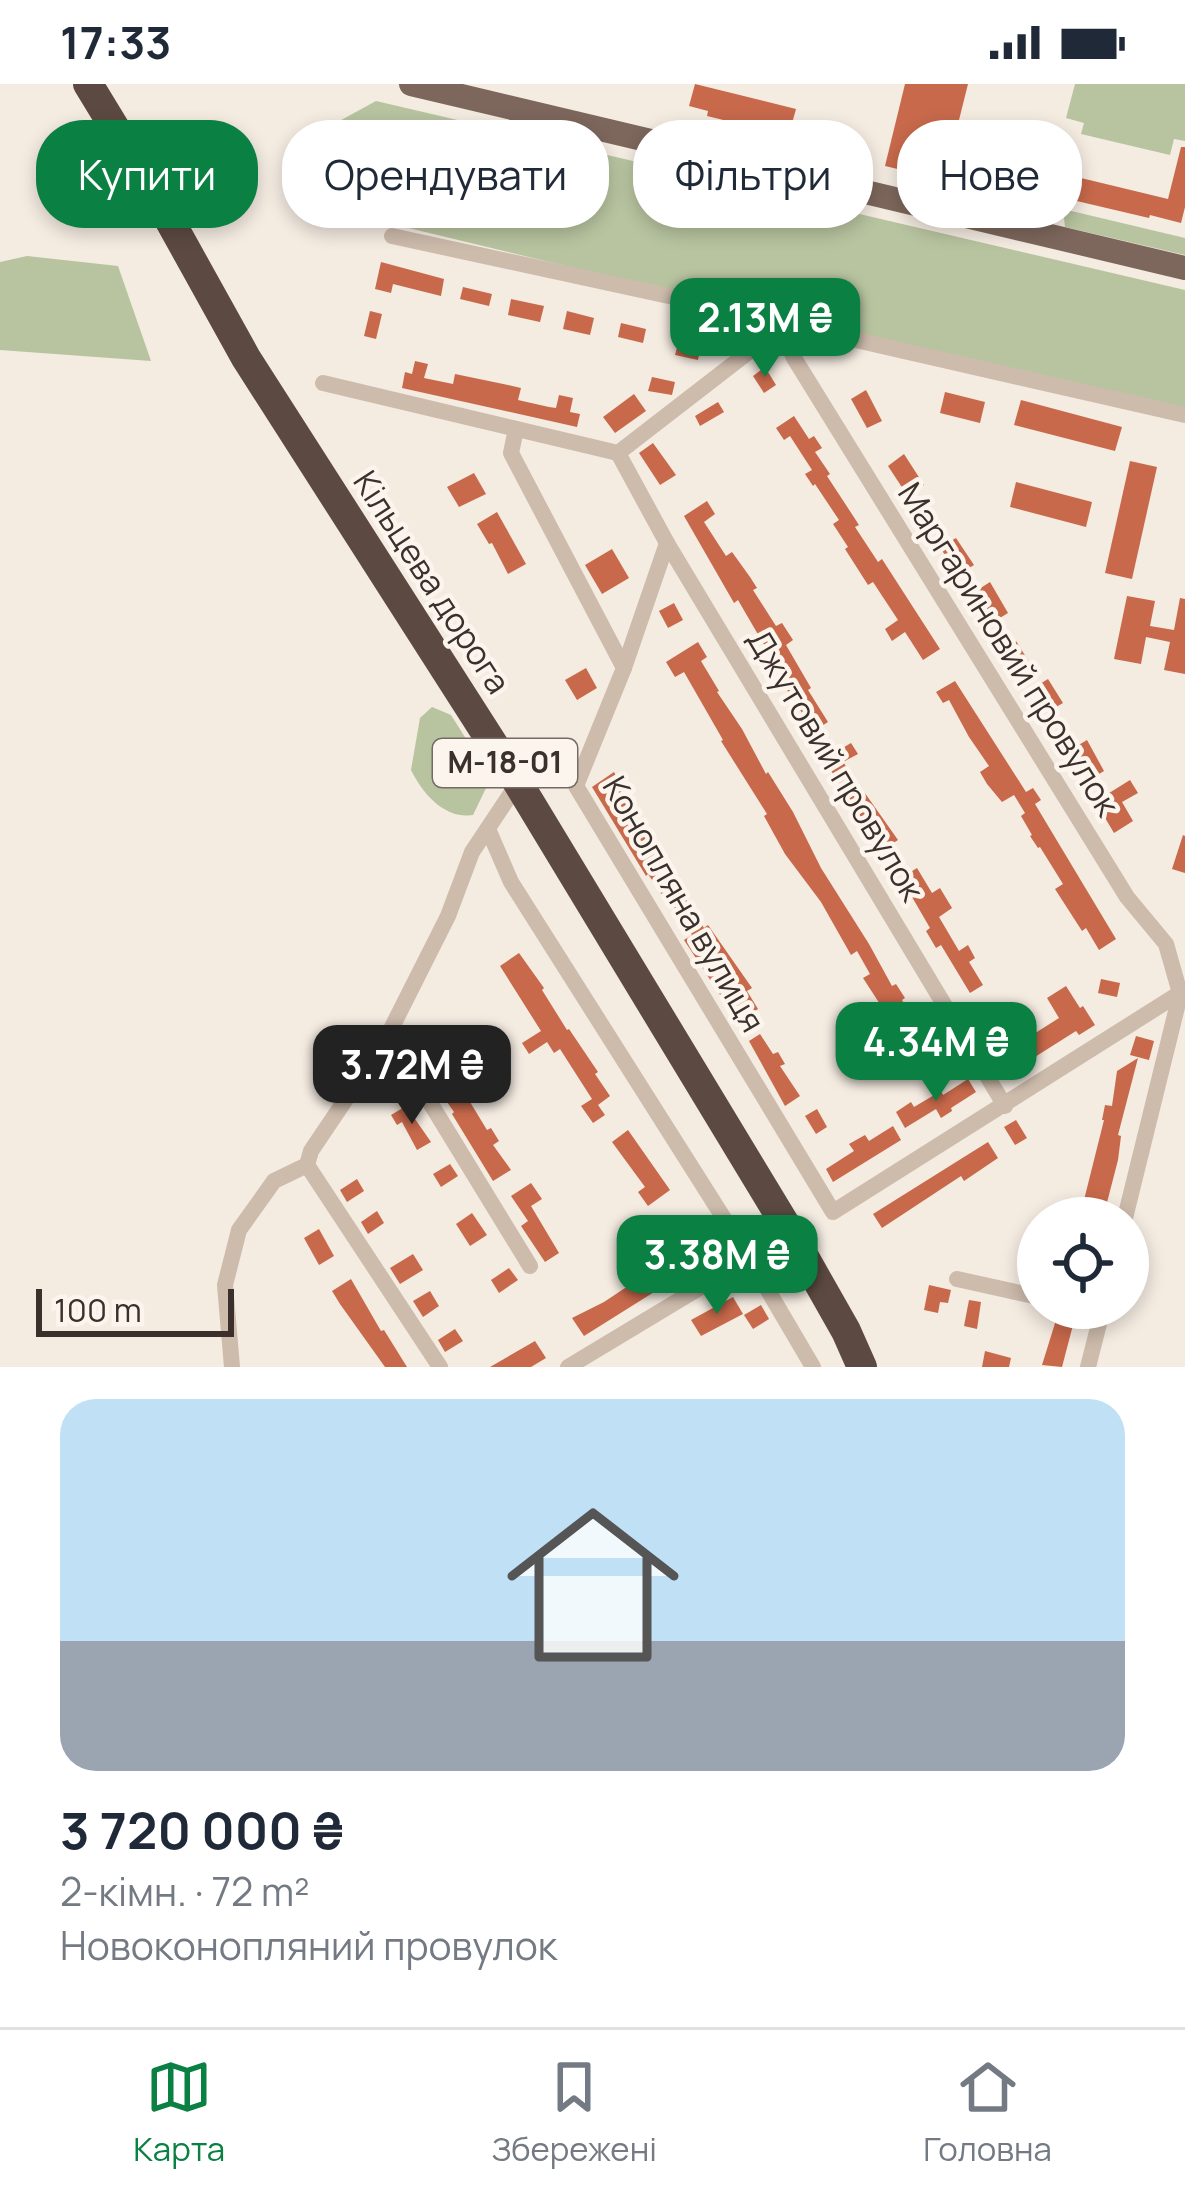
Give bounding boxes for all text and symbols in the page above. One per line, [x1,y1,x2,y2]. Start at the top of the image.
text: 17:33 [60,11,171,73]
chip: Купити [36,120,258,228]
chip: Орендувати [282,120,609,228]
chip: Фільтри [633,120,873,228]
chip: Нове [897,120,1082,228]
pin: 2.13M ₴ [654,278,876,380]
text: 2.13M ₴ [697,290,833,344]
street label: Кільцева дорога [344,462,521,702]
street label: Маргариновий провулок [888,474,1131,825]
street label: Джутовий провулок [737,620,936,910]
road number: М-18-01 [433,739,577,787]
street label: Конопляна вулиця [593,768,776,1040]
pin: 4.34M ₴ [825,1002,1047,1104]
text: 4.34M ₴ [863,1014,1009,1068]
pin: 3.72M ₴ [301,1025,523,1127]
text: 3.72M ₴ [340,1037,484,1091]
map controls [1017,1197,1149,1329]
button: locate [1017,1197,1149,1329]
pin: 3.38M ₴ [606,1215,828,1317]
text: 3.38M ₴ [644,1227,790,1281]
scale bar [36,1283,234,1336]
text: 100 m [54,1287,142,1332]
icon: home [485,1477,701,1693]
text: 3 720 000 ₴ [60,1795,344,1864]
text: 2-кімн. · 72 m² [60,1864,310,1918]
text: Новоконопляний провулок [60,1918,557,1972]
tab: Карта [133,2054,225,2171]
tab: Збережені [492,2054,657,2171]
tab: Головна [923,2054,1052,2171]

